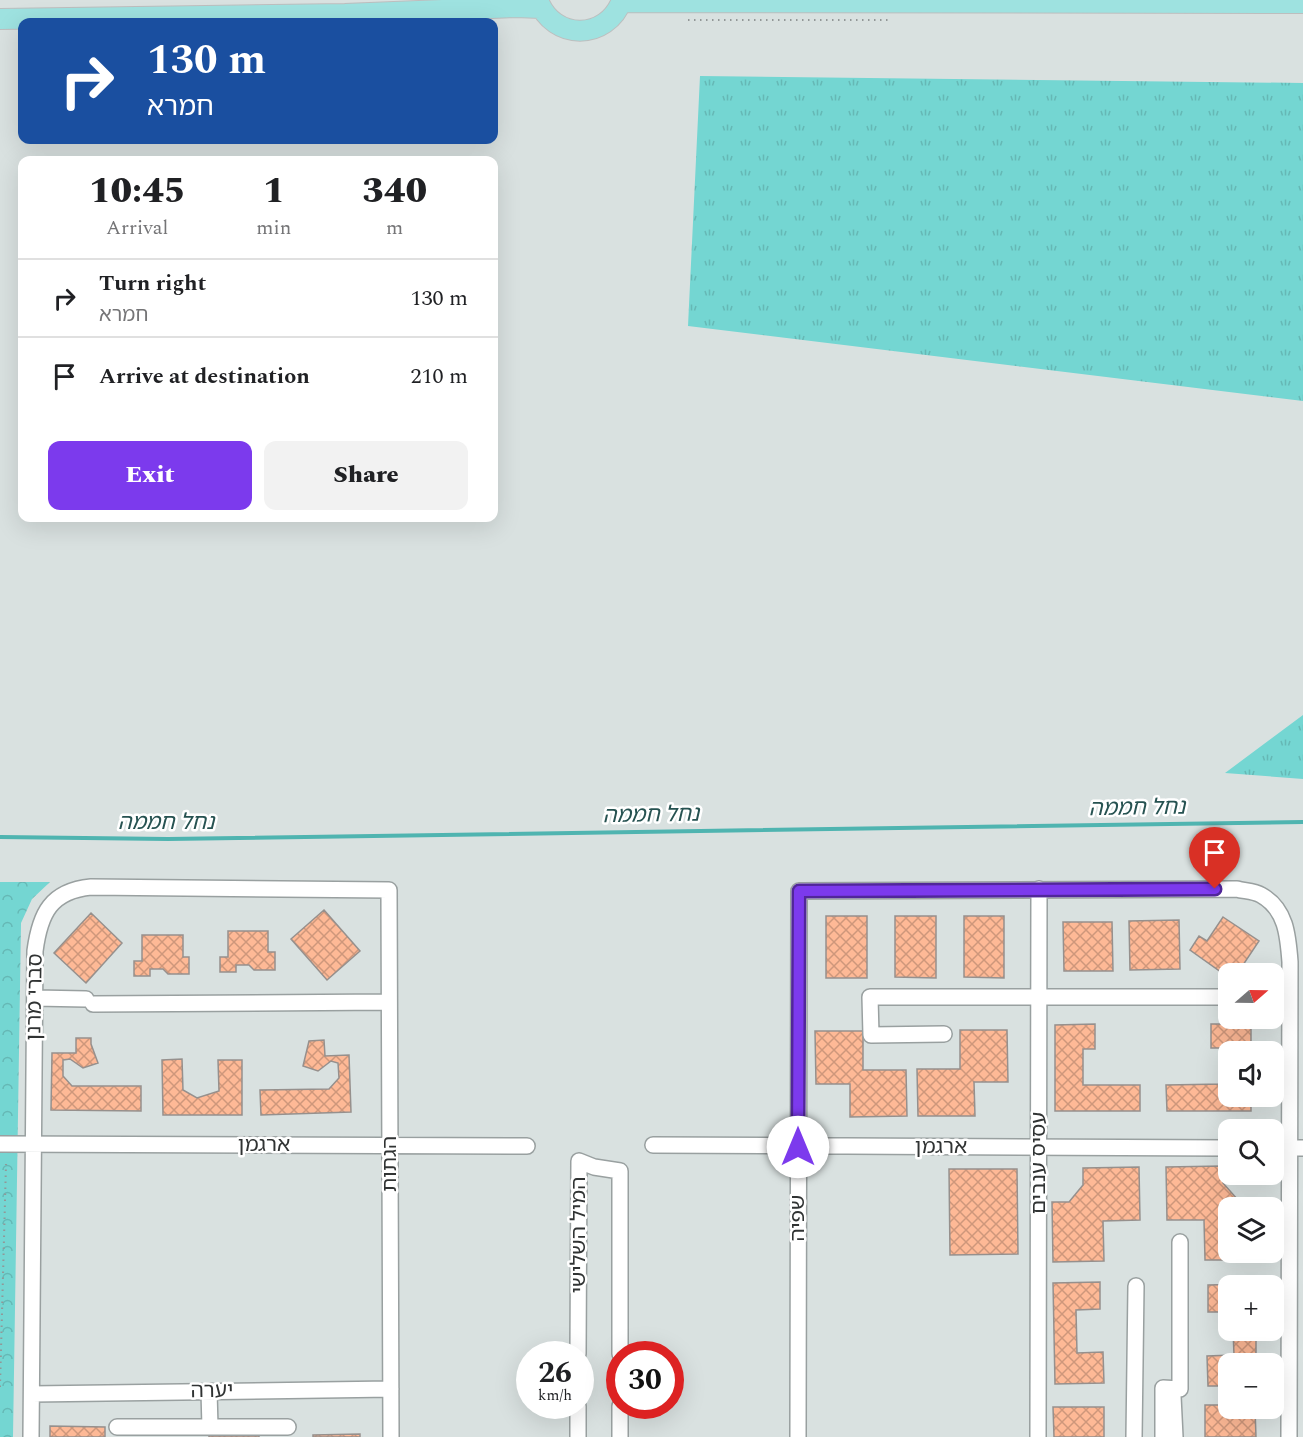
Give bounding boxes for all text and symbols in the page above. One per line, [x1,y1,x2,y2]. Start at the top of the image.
text: 130 m [147,29,266,92]
icon: right [48,42,126,120]
text: חמרא [147,86,214,128]
text: 10:45 [89,164,185,219]
text: 1 [263,164,285,219]
text: 340 [362,164,427,219]
text: Arrival [106,213,168,243]
text: min [256,213,291,243]
text: m [386,213,403,243]
text: Turn right [99,267,206,300]
icon: right [48,282,81,315]
text: 130 m [411,282,468,315]
text: חמרא [99,300,149,330]
icon: arrive [48,360,81,393]
text: Arrive at destination [99,360,310,393]
text: 210 m [411,360,468,393]
button: Exit [48,441,252,510]
button: Share [264,441,468,510]
water label: נחל חממה [1088,791,1187,825]
water label: נחל חממה [602,798,701,832]
water label: נחל חממה [118,806,216,839]
pin [1189,827,1240,889]
icon: arrive [1198,836,1231,869]
street label: סברי מרנן [18,953,52,1041]
north arrow [1218,963,1284,1029]
map controls [1218,963,1284,1419]
button: sound [1218,1041,1284,1107]
street label: עסיס ענבים [1023,1112,1055,1214]
position arrow [766,1115,830,1179]
button: search [1218,1119,1284,1185]
street label: ארגמן [238,1129,290,1161]
street label: ארגמן [915,1131,967,1163]
street label: הגתות [374,1136,406,1192]
street label: המיל השלישי [563,1177,595,1293]
street label: שפיה [782,1195,814,1241]
button: layers [1218,1197,1284,1263]
button: + [1218,1275,1284,1341]
speed limit sign: 30 [606,1341,684,1419]
text: 26 [538,1350,572,1396]
button: − [1218,1353,1284,1419]
street label: יערה [190,1375,234,1407]
text: km/h [538,1384,572,1407]

